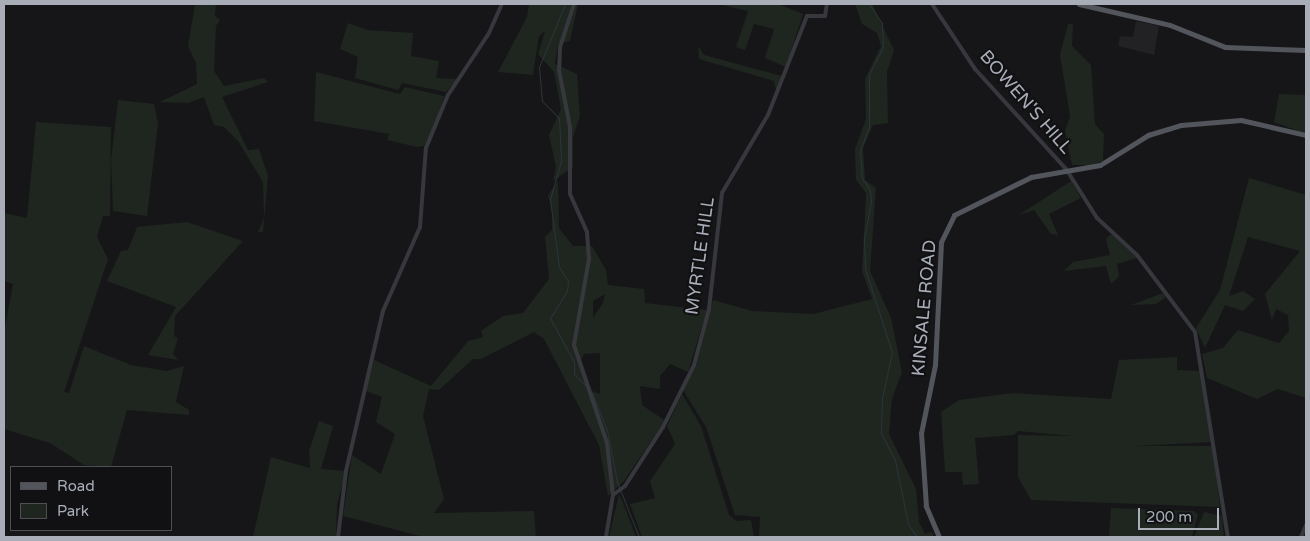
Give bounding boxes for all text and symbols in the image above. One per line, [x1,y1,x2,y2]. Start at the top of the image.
street label: BOWEN'S HILL [975,46,1077,158]
street label: MYRTLE HILL [681,196,719,316]
street label: KINSALE ROAD [907,239,941,377]
legend [10,466,172,531]
text: Road [57,477,95,495]
scale bar [1140,498,1221,530]
text: Park [57,502,89,520]
text: 200 m [1146,508,1192,526]

